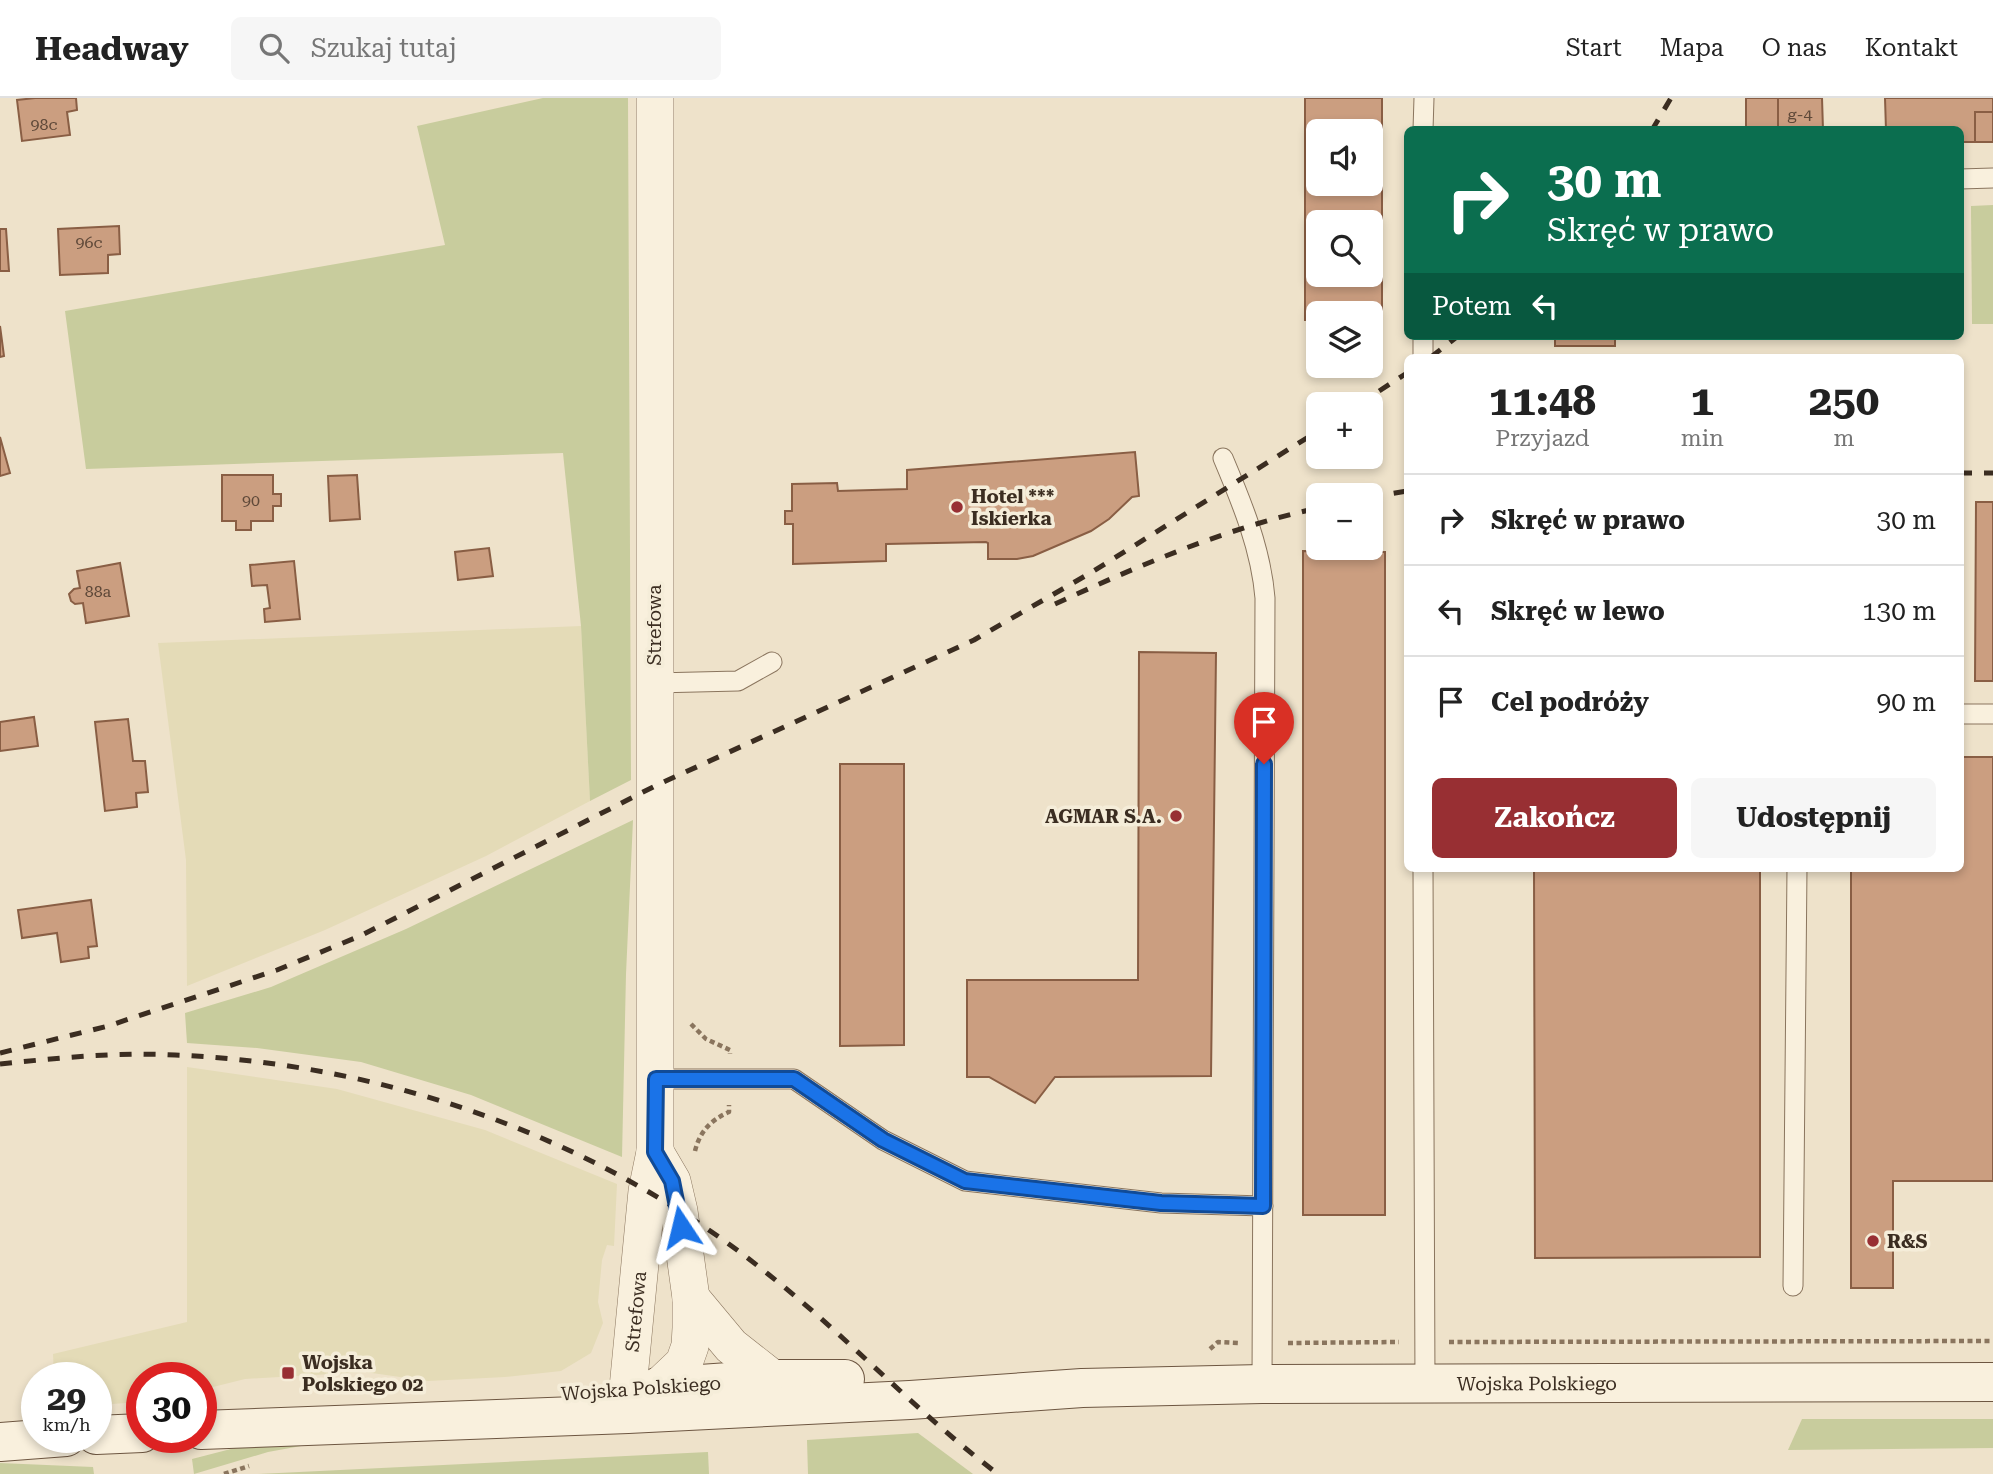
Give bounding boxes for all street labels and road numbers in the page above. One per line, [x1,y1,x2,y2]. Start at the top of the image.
street label: Strefowa [643,584,666,666]
street label: Strefowa [621,1269,651,1353]
street label: Wojska Polskiego [560,1371,722,1406]
street label: Wojska Polskiego [1457,1372,1617,1395]

